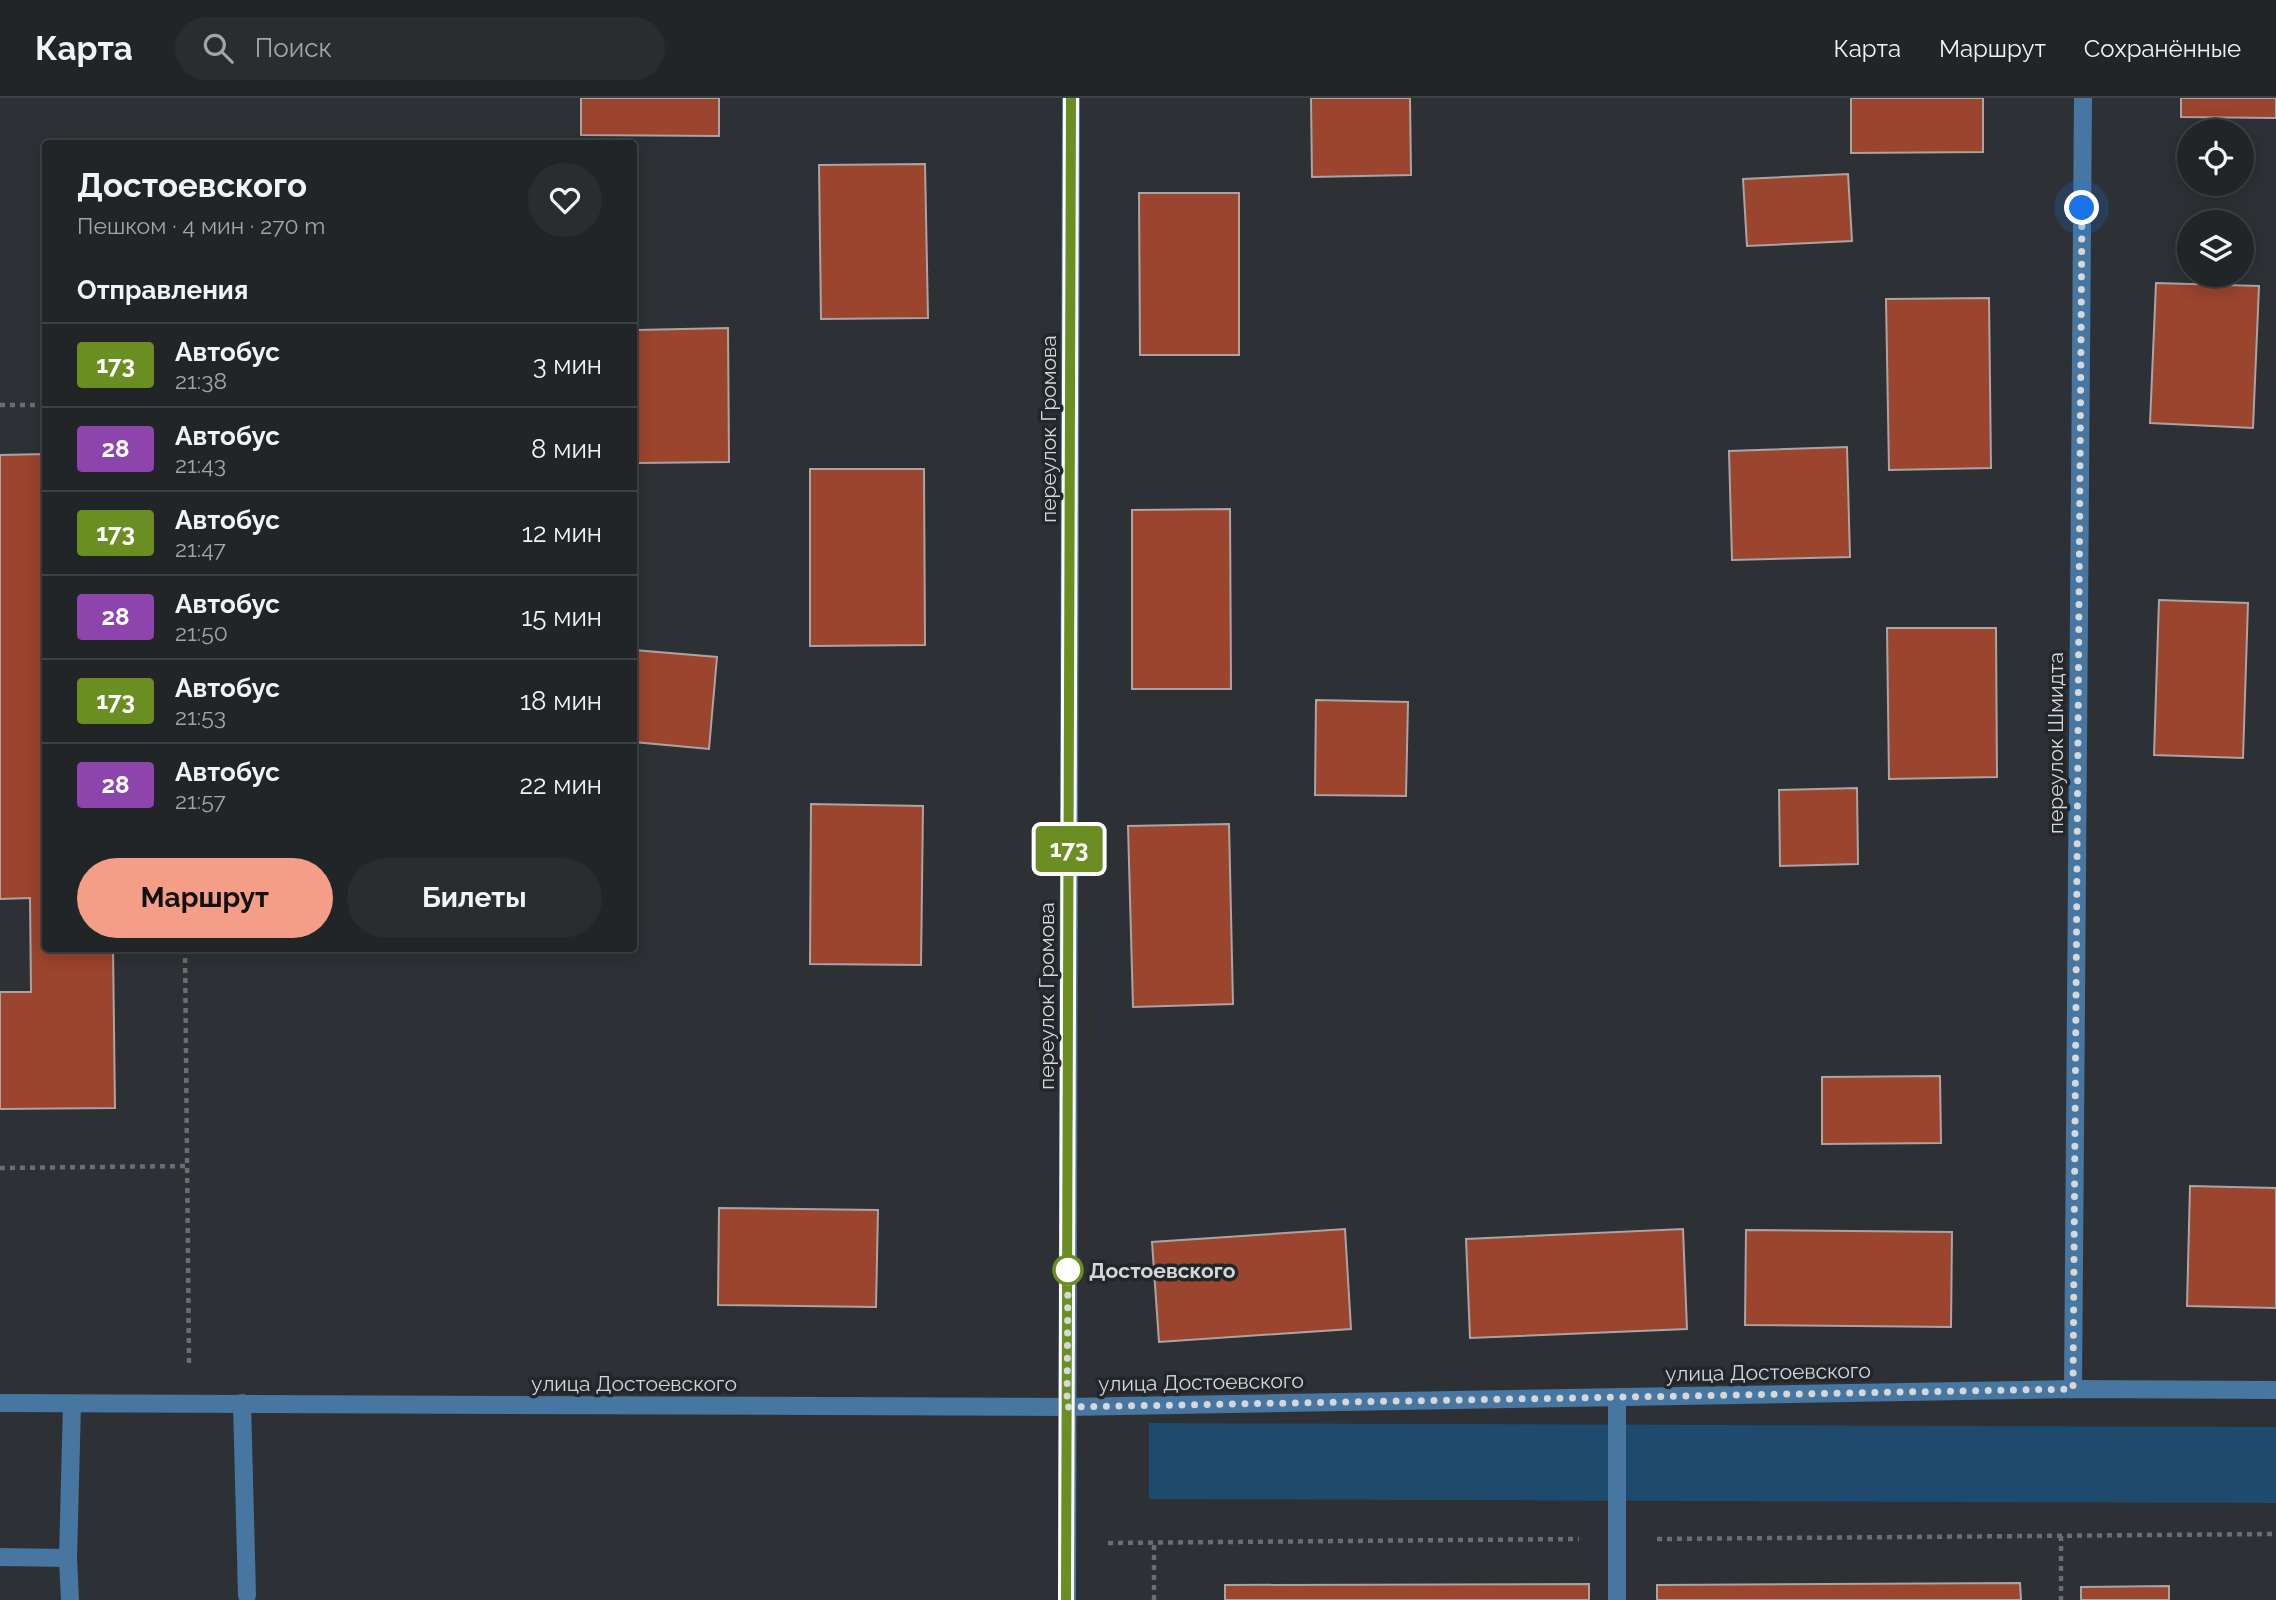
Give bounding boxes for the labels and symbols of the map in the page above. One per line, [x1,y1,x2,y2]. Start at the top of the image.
your location [2064,190,2099,225]
street label: переулок Громова [1036,335,1061,523]
street label: переулок Шмидта [2043,652,2068,834]
line badge: 173 [1029,826,1109,872]
street label: переулок Громова [1034,902,1059,1090]
marker: Достоевского [1053,1255,1083,1285]
place label: Достоевского [1089,1258,1236,1283]
street label: улица Достоевского [1665,1358,1871,1386]
street label: улица Достоевского [1098,1368,1304,1396]
street label: улица Достоевского [531,1371,737,1396]

